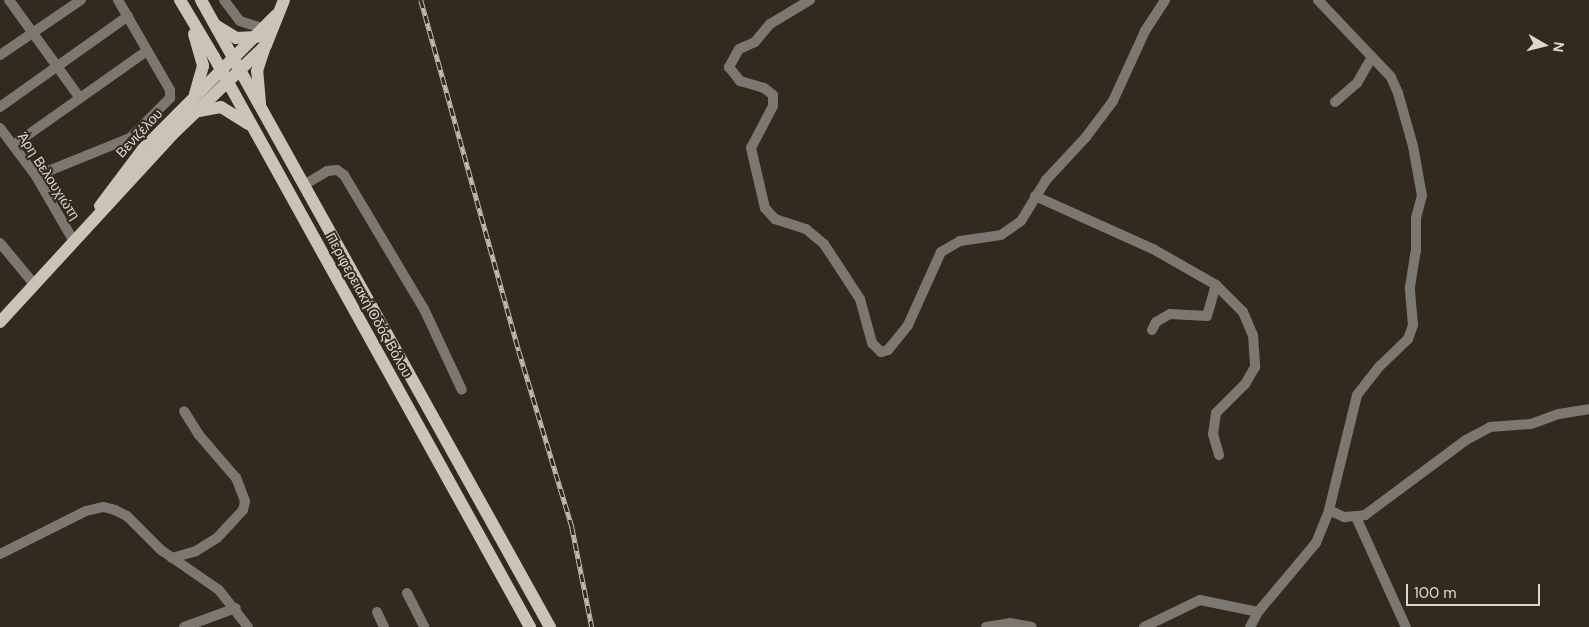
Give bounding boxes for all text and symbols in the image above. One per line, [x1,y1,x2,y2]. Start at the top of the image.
north arrow [1519,20,1569,70]
text: N [1549,41,1568,53]
street label: Βενιζέλου [112,105,166,161]
street label: Άρη Βελουχιώτη [14,129,84,223]
street label: Περιφερειακή Οδός Βόλου [322,230,416,380]
scale bar [1409,574,1543,606]
text: 100 m [1414,583,1457,603]

